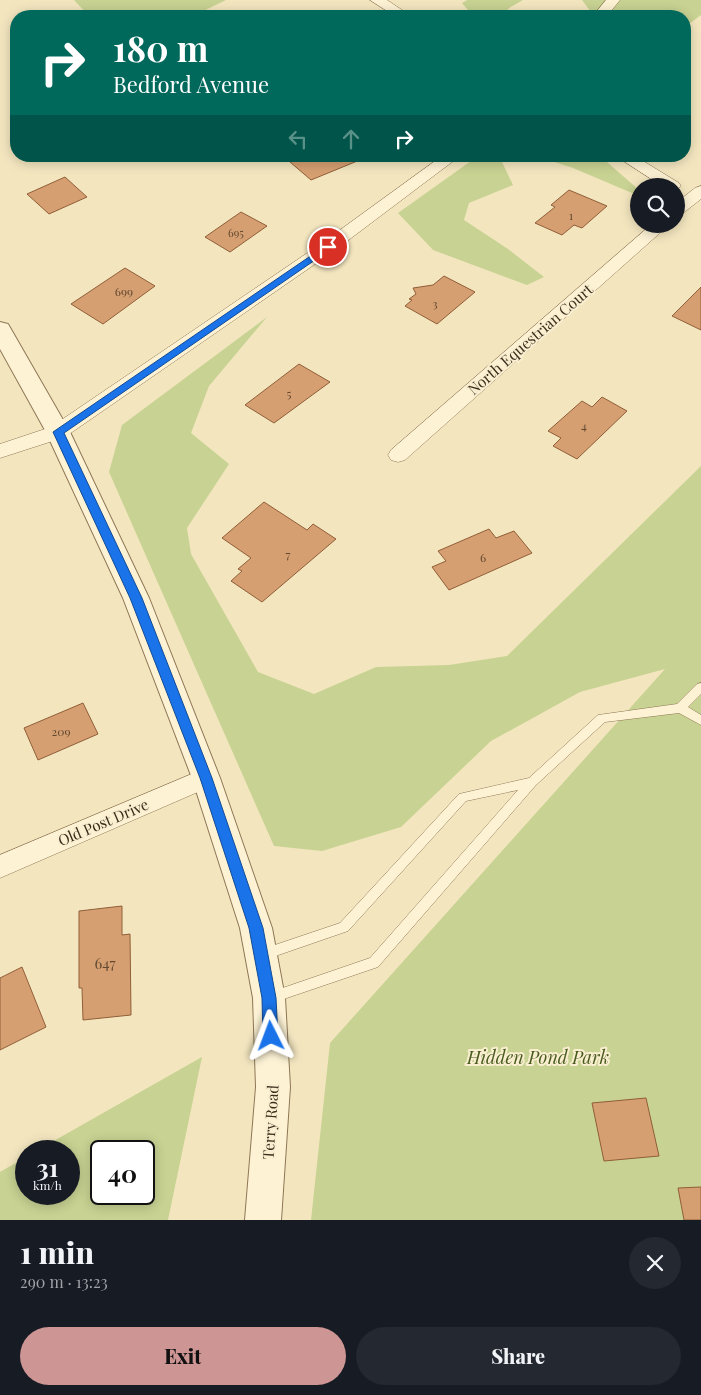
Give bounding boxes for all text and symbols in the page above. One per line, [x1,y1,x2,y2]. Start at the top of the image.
text: 180 m [113,24,208,71]
icon: right [30,30,95,95]
text: Bedford Avenue [113,69,269,99]
icon: left [284,125,312,153]
icon: ahead [337,125,365,153]
icon: right [390,125,418,153]
map controls [630,178,685,233]
button: search [630,178,685,233]
house number: 1 [569,208,573,223]
house number: 695 [228,225,244,240]
pin [307,226,349,268]
icon: arrive [314,233,342,261]
street label: North Equestrian Court [463,279,597,399]
house number: 699 [115,283,133,299]
house number: 3 [432,295,438,311]
house number: 5 [287,385,292,401]
house number: 4 [581,417,587,433]
house number: 7 [286,546,291,562]
house number: 6 [480,549,486,565]
house number: 209 [51,723,71,739]
street label: Old Post Drive [55,794,151,850]
house number: 647 [94,953,116,973]
position arrow [244,1009,296,1061]
park label: Hidden Pond Park [466,1045,609,1069]
street label: Terry Road [257,1084,283,1160]
speed limit sign: 40 [90,1140,155,1205]
text: 31 [37,1150,58,1183]
text: km/h [33,1177,62,1193]
text: 1 min [20,1232,94,1272]
button: close [629,1237,681,1289]
text: 290 m · 13:23 [20,1271,108,1292]
button: Exit [20,1327,346,1385]
button: Share [356,1327,681,1385]

